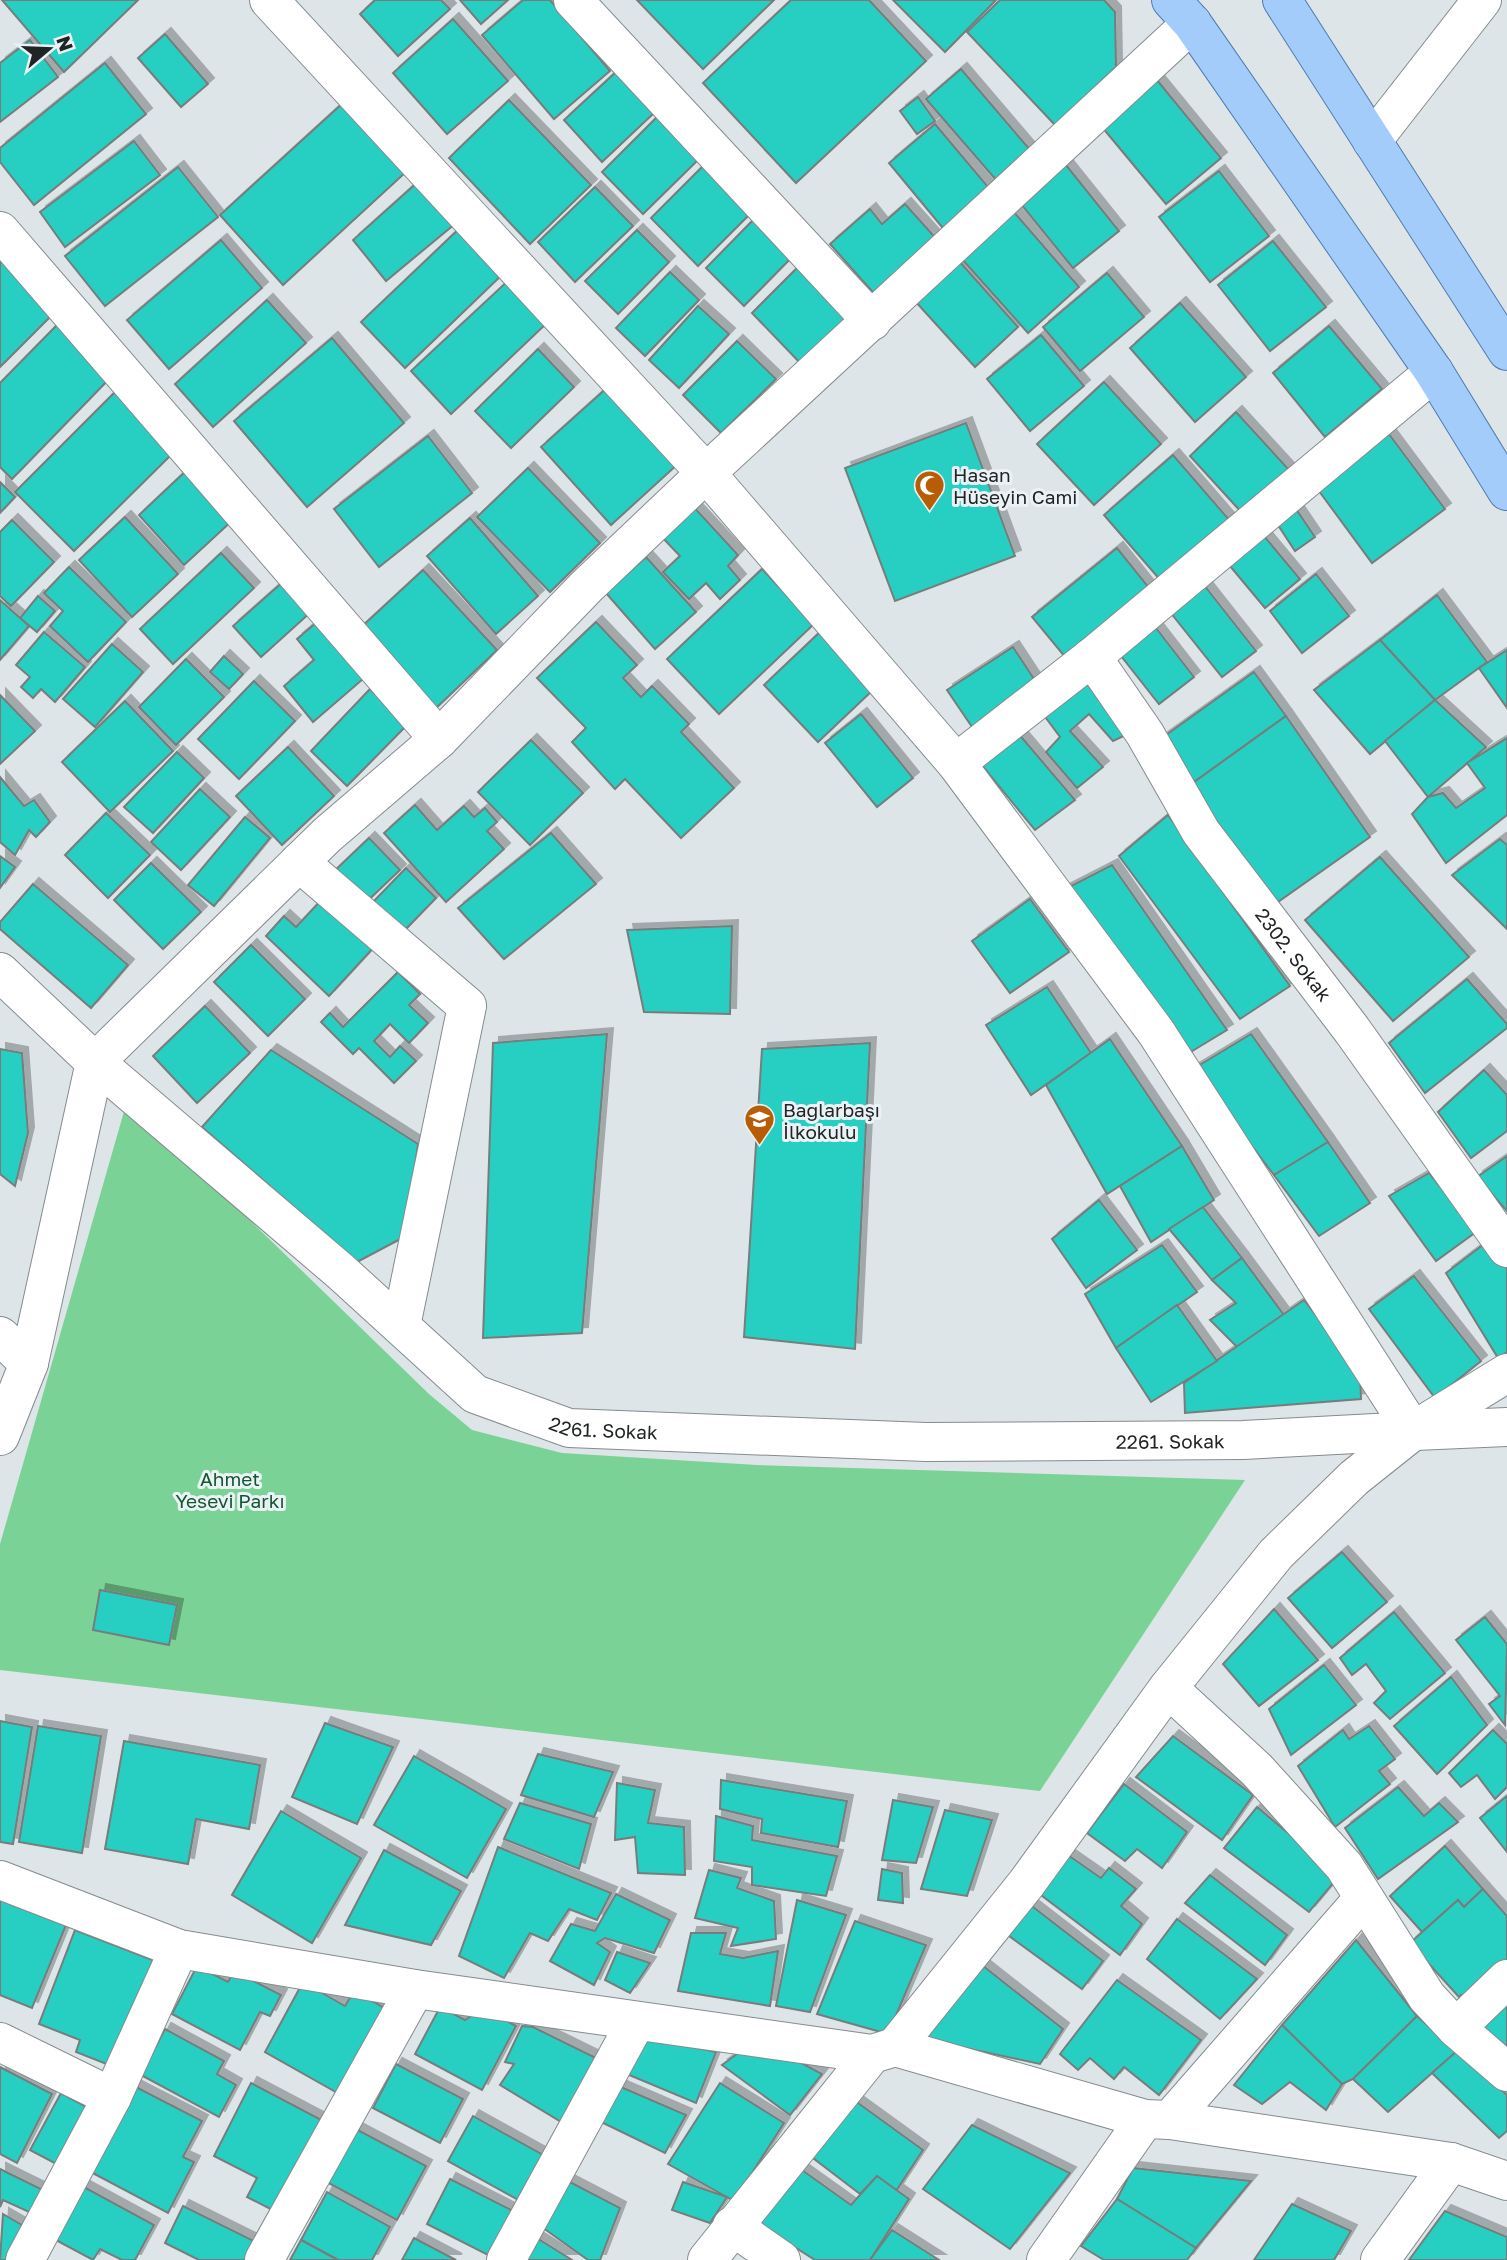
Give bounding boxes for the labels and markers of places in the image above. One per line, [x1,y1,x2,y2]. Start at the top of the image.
place label: Hasan Hüseyin Cami [953,463,1077,508]
mosque icon: Hasan Hüseyin Cami [913,468,947,512]
place label: Bağlarbaşı İlkokulu [783,1098,880,1143]
school or university icon: Bağlarbaşı İlkokulu [743,1103,777,1147]

